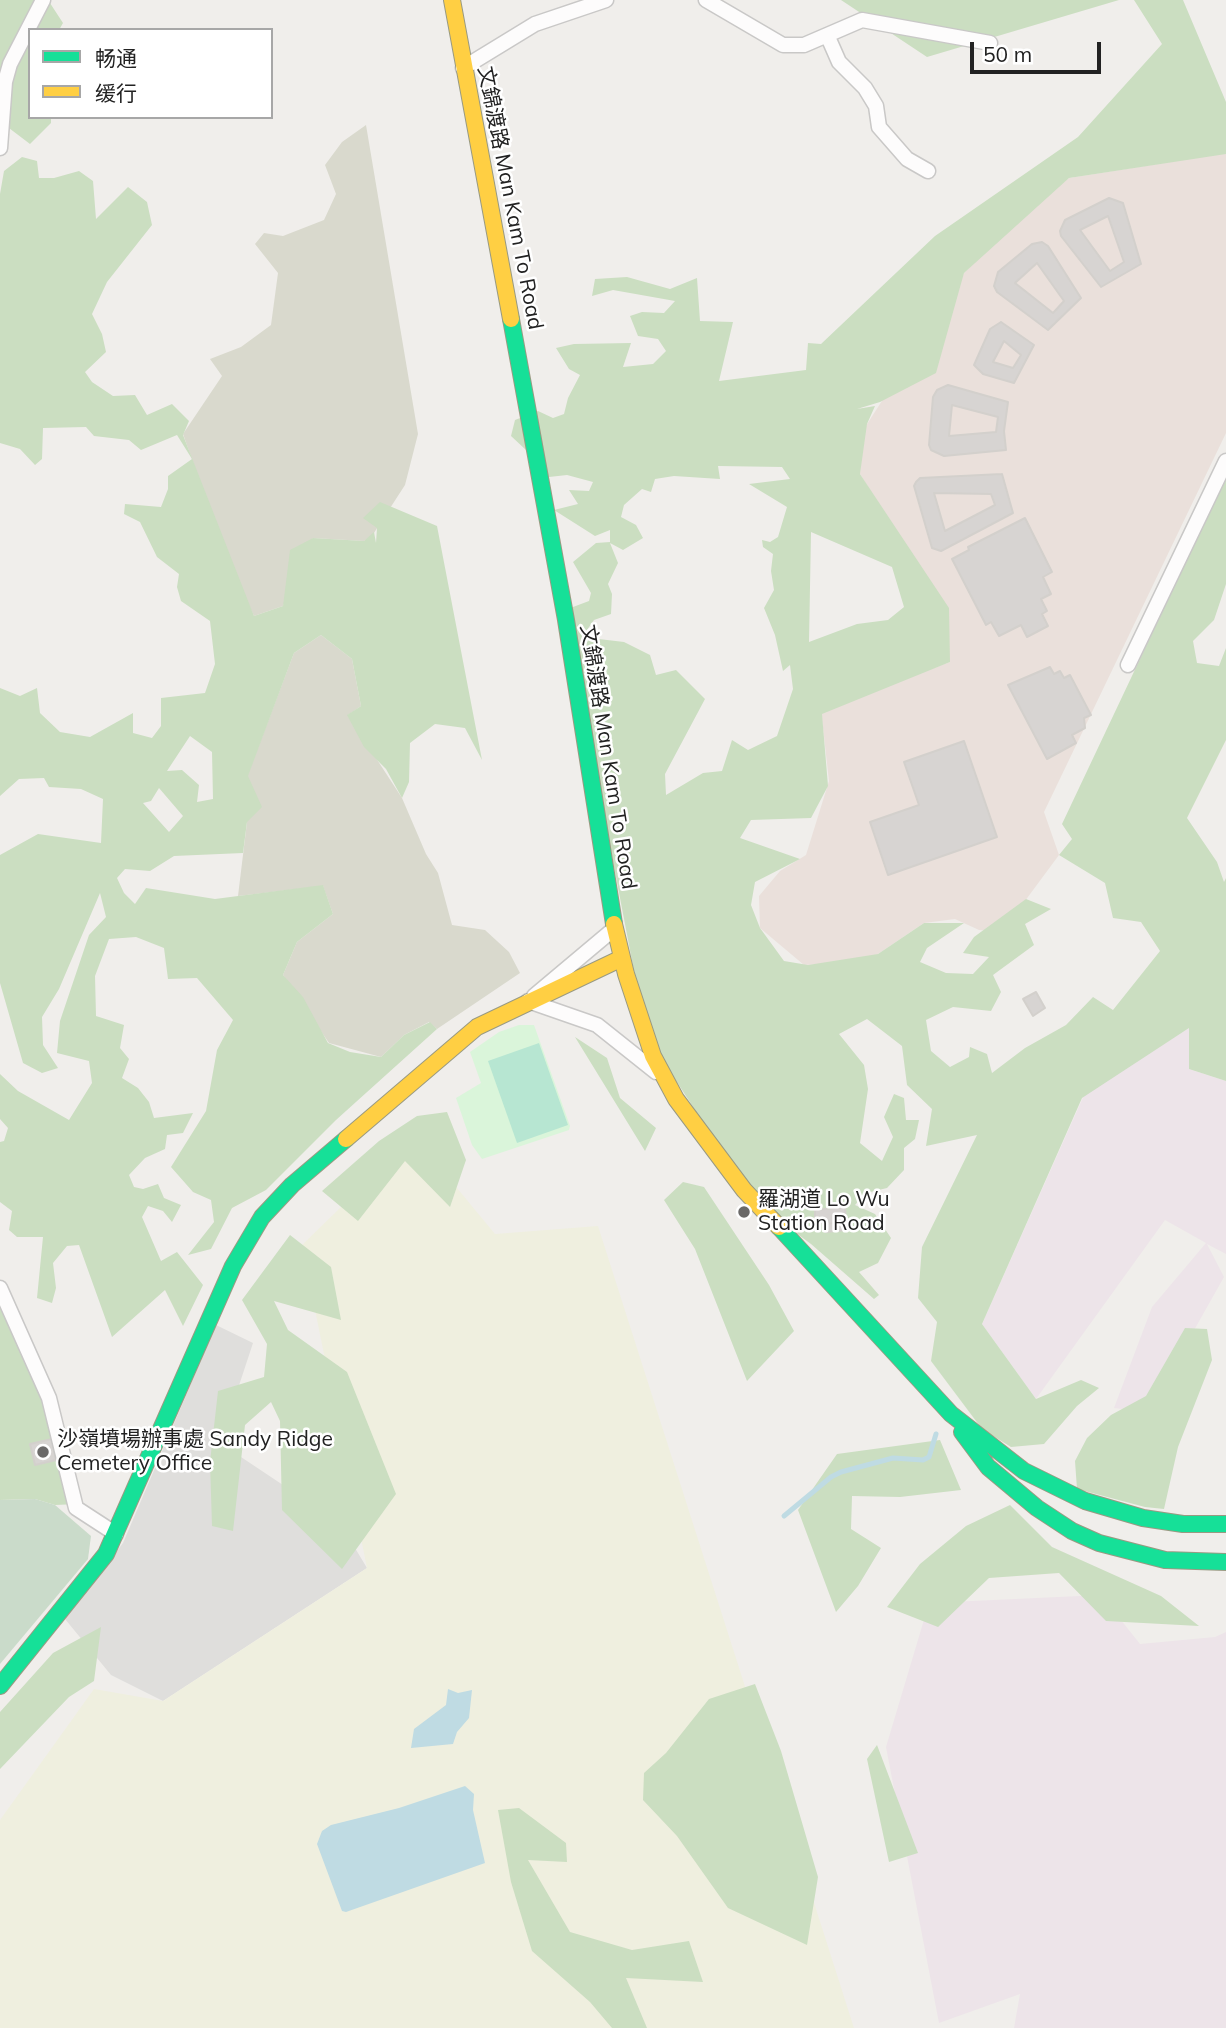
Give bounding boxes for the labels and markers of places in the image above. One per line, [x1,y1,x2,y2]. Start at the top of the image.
place label: 羅湖道 Lo Wu Station Road [758,1187,890,1237]
marker: 羅湖道 Lo Wu Station Road [736,1204,752,1220]
place label: 沙嶺墳場辦事處 Sandy Ridge Cemetery Office [57,1427,333,1477]
marker: 沙嶺墳場辦事處 Sandy Ridge Cemetery Office [35,1444,51,1460]

